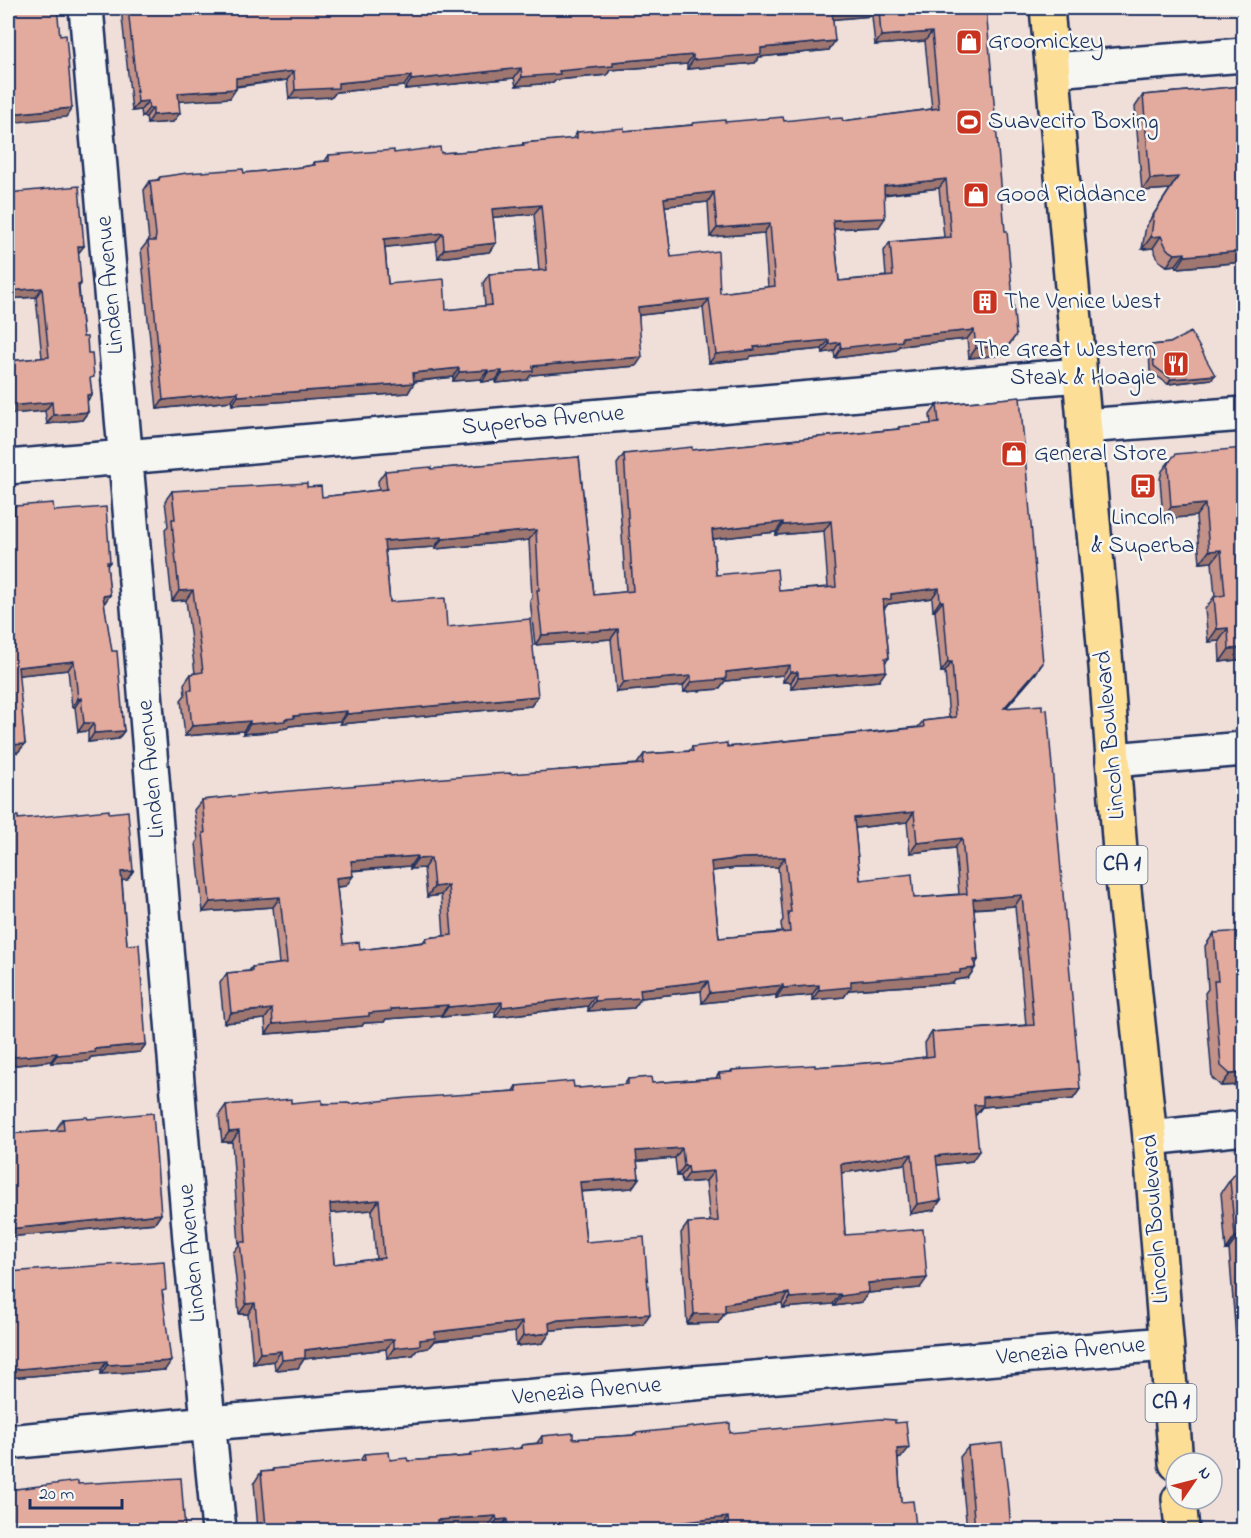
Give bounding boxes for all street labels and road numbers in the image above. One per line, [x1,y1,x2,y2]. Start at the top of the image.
street label: Linden Avenue [87,214,134,356]
street label: Superba Avenue [460,396,626,446]
street label: Lincoln Boulevard [1086,649,1136,821]
street label: Linden Avenue [128,698,175,840]
road number: CA 1 [1096,846,1148,884]
street label: Lincoln Boulevard [1133,1133,1179,1305]
street label: Linden Avenue [169,1182,216,1324]
street label: Venezia Avenue [994,1328,1147,1376]
street label: Venezia Avenue [510,1368,663,1416]
road number: CA 1 [1146,1384,1196,1422]

